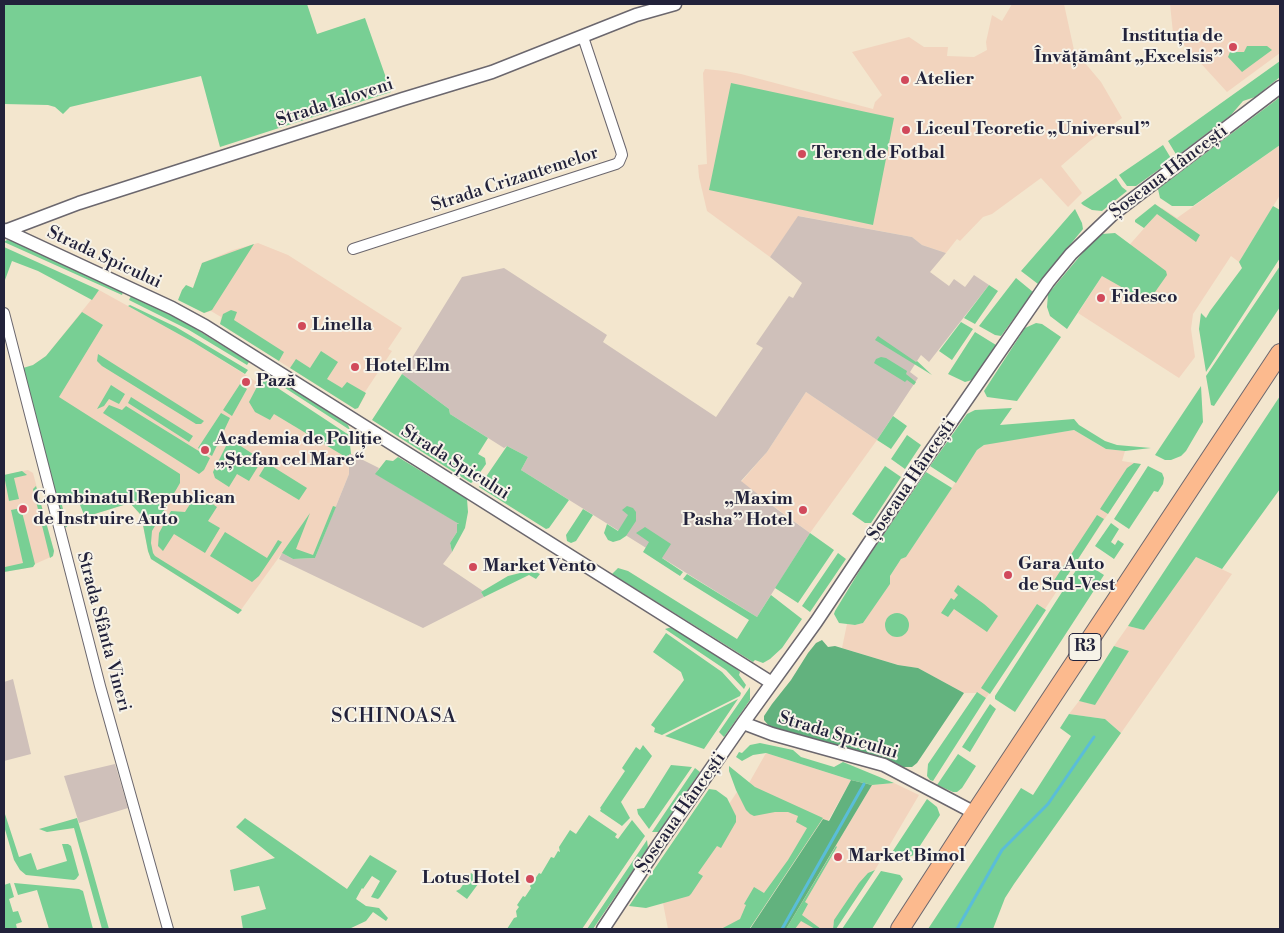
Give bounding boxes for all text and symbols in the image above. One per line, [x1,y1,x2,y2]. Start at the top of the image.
place label: Instituția de Învățământ „Excelsis” [1034,26,1223,68]
marker: Instituția de Învățământ „Excelsis” [1227,41,1239,53]
place label: Atelier [915,69,974,91]
street label: Strada Ialoveni [274,74,396,132]
marker: Atelier [899,74,911,86]
place label: Liceul Teoretic „Universul” [916,119,1150,141]
street label: Șoseaua Hâncești [1106,121,1232,223]
marker: Liceul Teoretic „Universul” [900,124,912,136]
street label: Strada Crizantemelor [429,143,601,217]
place label: Teren de Fotbal [812,143,945,165]
marker: Teren de Fotbal [796,148,808,160]
street label: Strada Spicului [43,222,165,294]
place label: Fidesco [1111,287,1178,309]
marker: Fidesco [1095,292,1107,304]
place label: Linella [312,315,372,337]
marker: Linella [296,320,308,332]
place label: Hotel Elm [365,356,450,378]
marker: Hotel Elm [349,361,361,373]
place label: Pază [256,371,296,393]
marker: Pază [240,376,252,388]
street label: Șoseaua Hâncești [863,415,961,545]
street label: Strada Spicului [397,421,513,505]
place label: Academia de Poliție „Ștefan cel Mare“ [215,429,382,472]
marker: Academia de Poliție „Ștefan cel Mare“ [199,444,211,456]
place label: Combinatul Republican de Instruire Auto [33,488,235,530]
place label: „Maxim Pasha” Hotel [683,489,793,532]
marker: Combinatul Republican de Instruire Auto [17,503,29,515]
marker: „Maxim Pasha” Hotel [797,504,809,516]
street label: Strada Sfânta Vineri [71,550,135,714]
place label: Gara Auto de Sud-Vest [1018,554,1115,596]
place label: Market Vento [483,556,596,578]
marker: Market Vento [467,561,479,573]
marker: Gara Auto de Sud-Vest [1002,569,1014,581]
road number: R3 [1069,634,1101,660]
district label: SCHINOASA [330,705,458,729]
street label: Strada Spicului [775,708,901,764]
street label: Șoseaua Hâncești [631,748,731,878]
place label: Market Bimol [848,846,965,868]
marker: Market Bimol [832,851,844,863]
place label: Lotus Hotel [422,868,520,890]
marker: Lotus Hotel [524,873,536,885]

